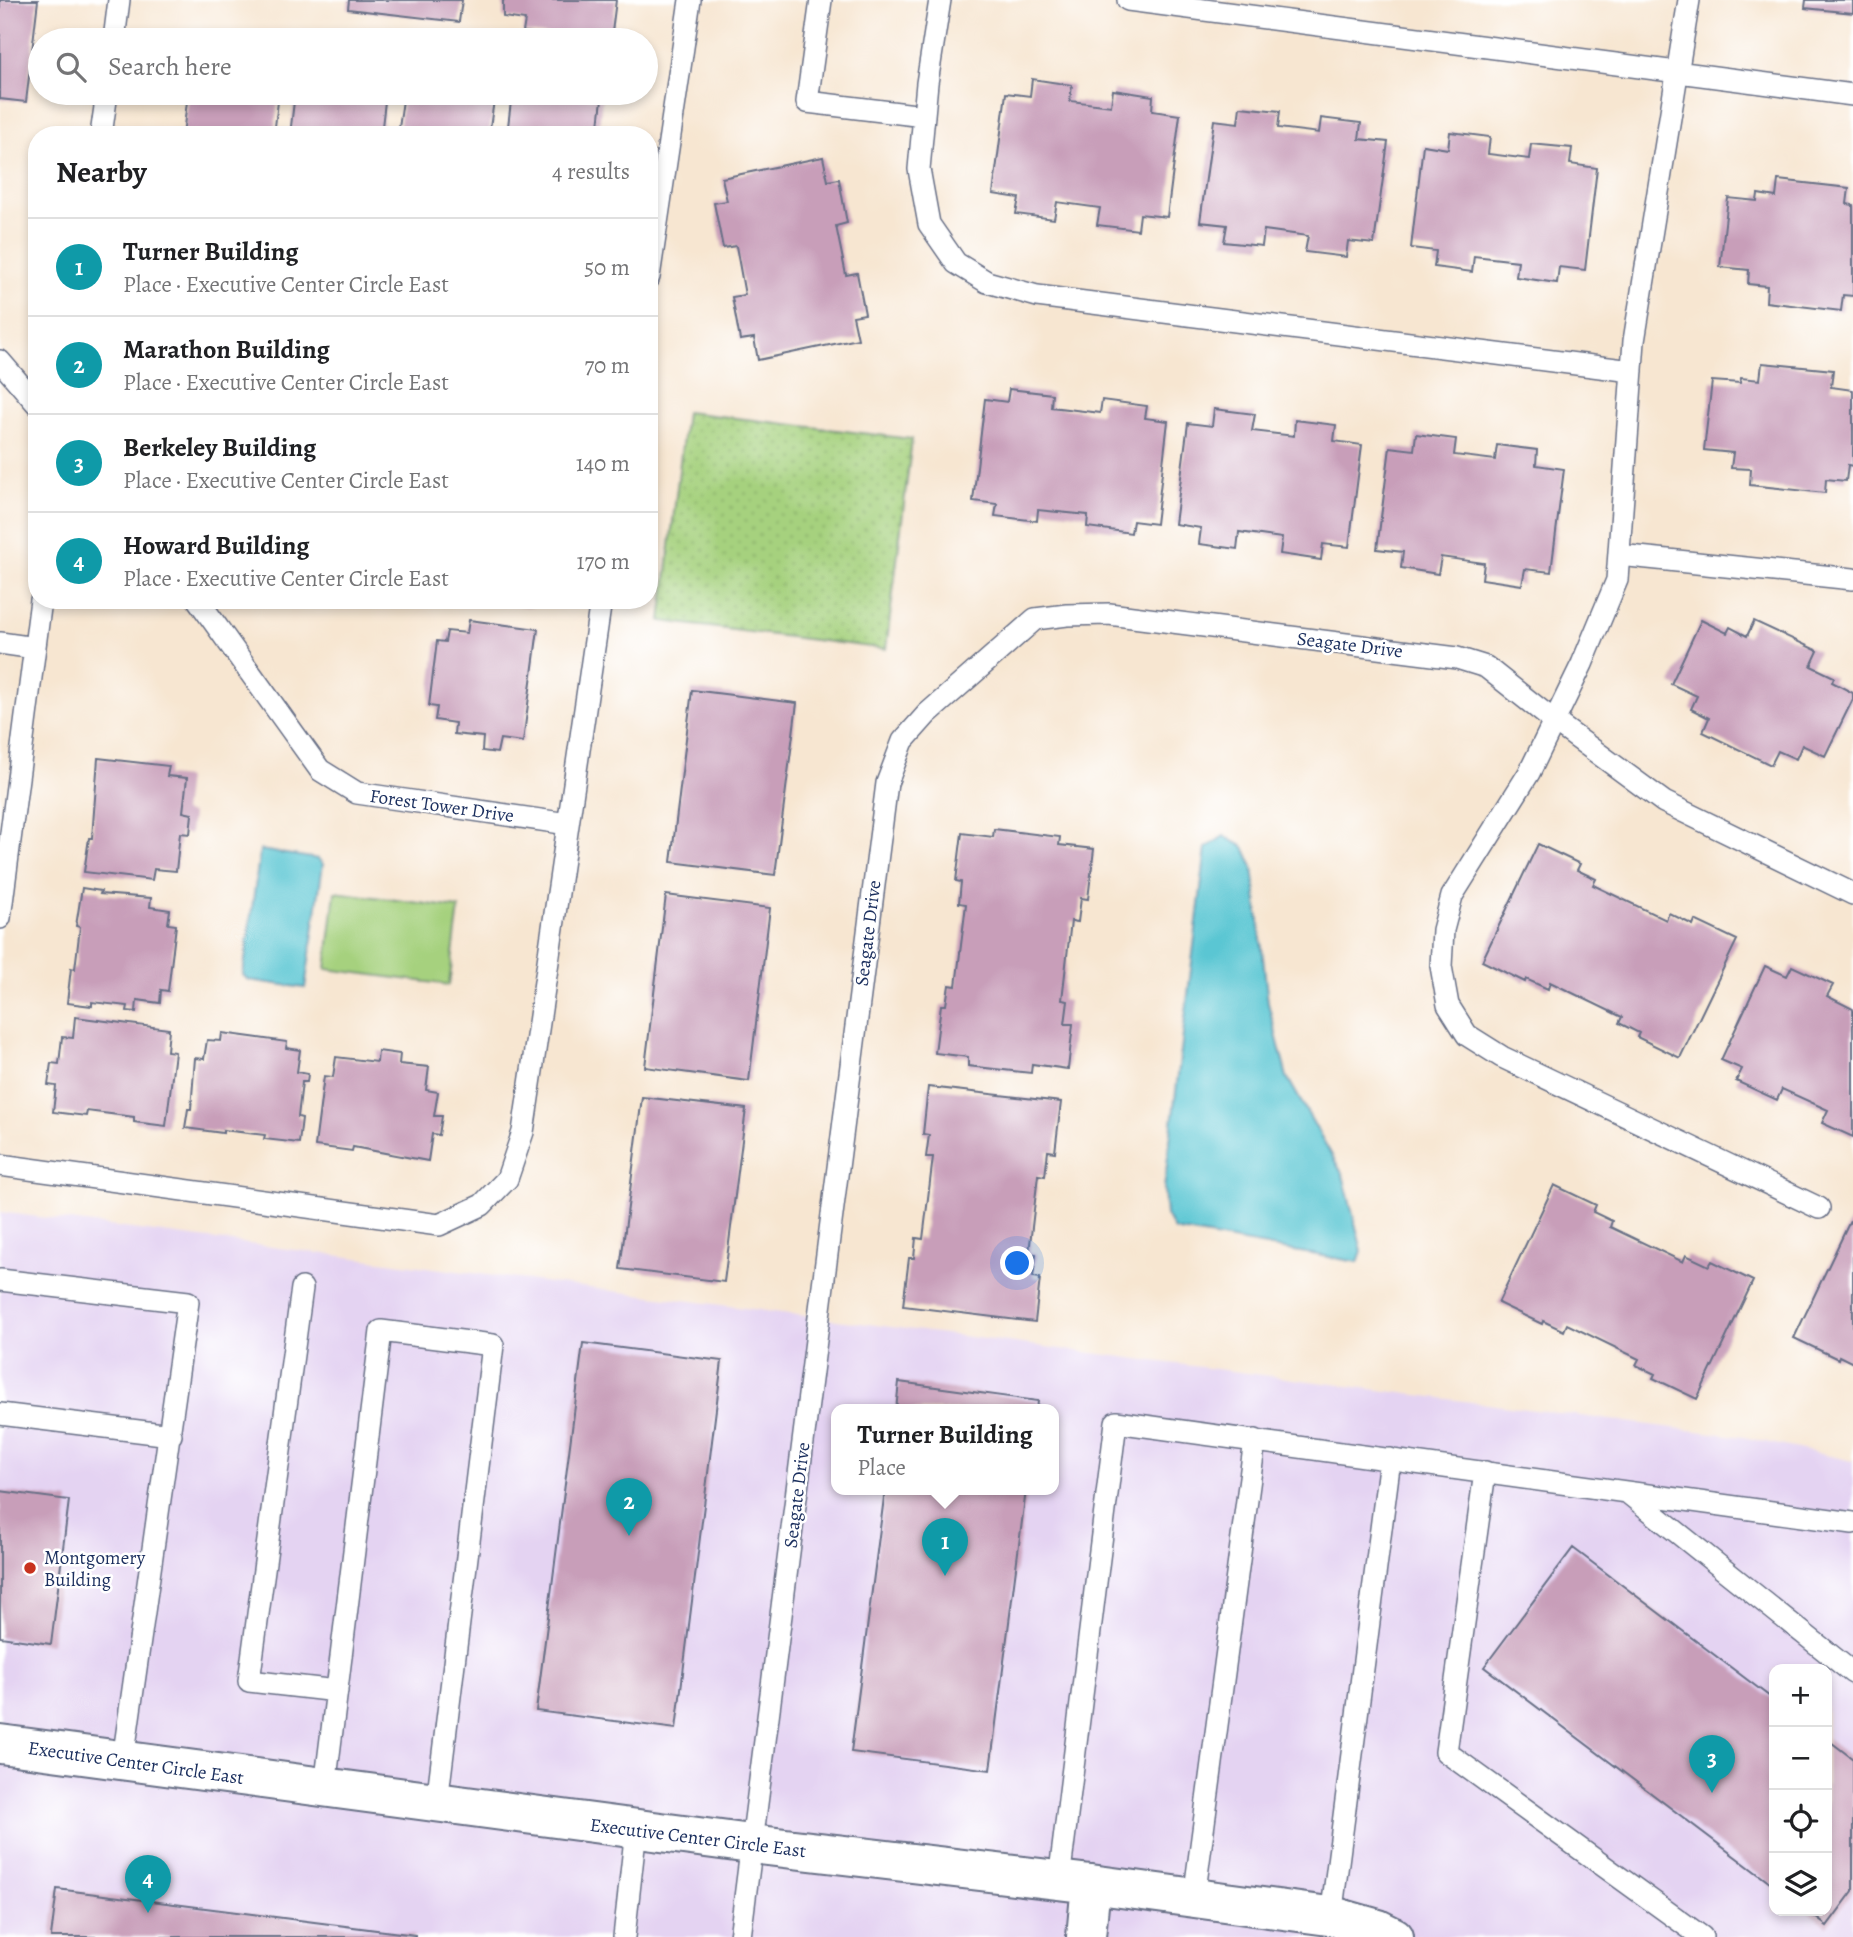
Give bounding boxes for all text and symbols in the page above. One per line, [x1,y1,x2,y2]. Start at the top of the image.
search box [28,28,658,105]
icon: search [52,48,90,86]
text: Search here [108,49,232,84]
text: Nearby [56,152,147,192]
text: 4 results [552,156,630,187]
text: Turner Building [123,234,299,269]
text: 1 [75,252,83,283]
text: 50 m [584,252,630,283]
text: Place · Executive Center Circle East [123,269,449,300]
text: Marathon Building [123,332,330,367]
text: 2 [73,350,85,381]
text: 70 m [584,350,630,381]
text: Place · Executive Center Circle East [123,367,449,398]
text: Berkeley Building [123,430,316,465]
text: 3 [74,448,84,479]
text: 140 m [576,448,630,479]
text: Place · Executive Center Circle East [123,465,449,496]
text: Howard Building [123,528,310,563]
text: 4 [74,546,84,577]
text: 170 m [577,546,630,577]
text: Place · Executive Center Circle East [123,563,449,594]
street label: Seagate Drive [1295,626,1404,664]
street label: Forest Tower Drive [368,783,516,829]
street label: Seagate Drive [849,879,887,988]
your location [1000,1246,1034,1280]
popup [831,1404,1059,1495]
text: Turner Building [857,1417,1033,1452]
street label: Seagate Drive [778,1441,816,1550]
text: Place [857,1452,906,1483]
pin: 2 [606,1478,652,1536]
pin: 1 [922,1518,968,1576]
place label: Montgomery Building [44,1545,146,1593]
marker: Montgomery Building [22,1560,38,1576]
map controls [1769,1664,1832,1916]
button: + [1769,1664,1832,1727]
button: − [1769,1727,1832,1790]
street label: Executive Center Circle East [26,1735,245,1791]
pin: 3 [1689,1735,1735,1793]
button: locate [1769,1790,1832,1853]
street label: Executive Center Circle East [588,1812,807,1864]
button: layers [1769,1853,1832,1916]
pin: 4 [125,1855,171,1913]

